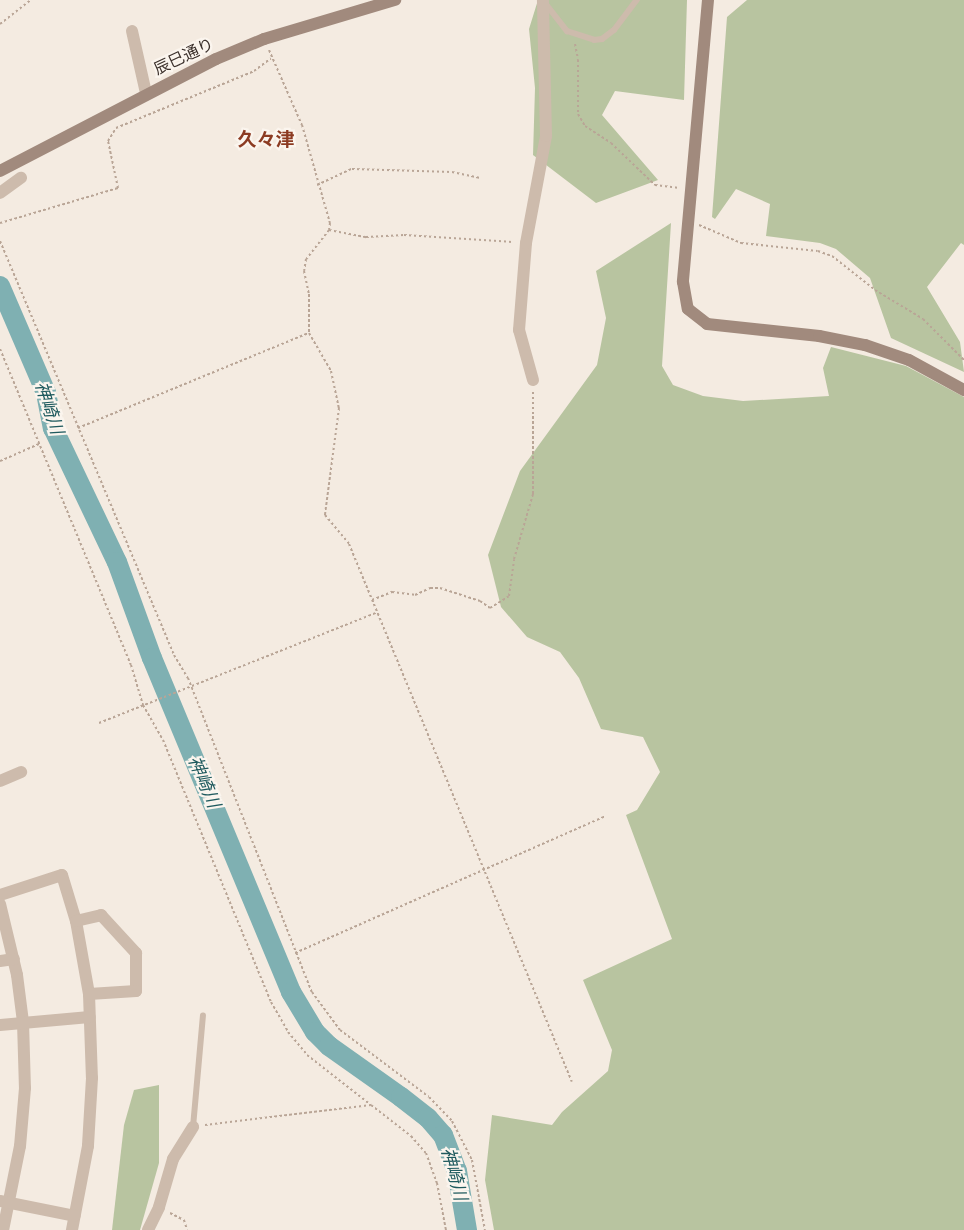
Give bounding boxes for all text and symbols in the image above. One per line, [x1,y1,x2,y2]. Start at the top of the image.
street label: 辰巳通り [151,35,217,79]
district label: 久々津 [238,129,294,151]
water label: 神崎川 [30,379,68,437]
water label: 神崎川 [184,753,224,811]
water label: 神崎川 [437,1145,471,1203]

